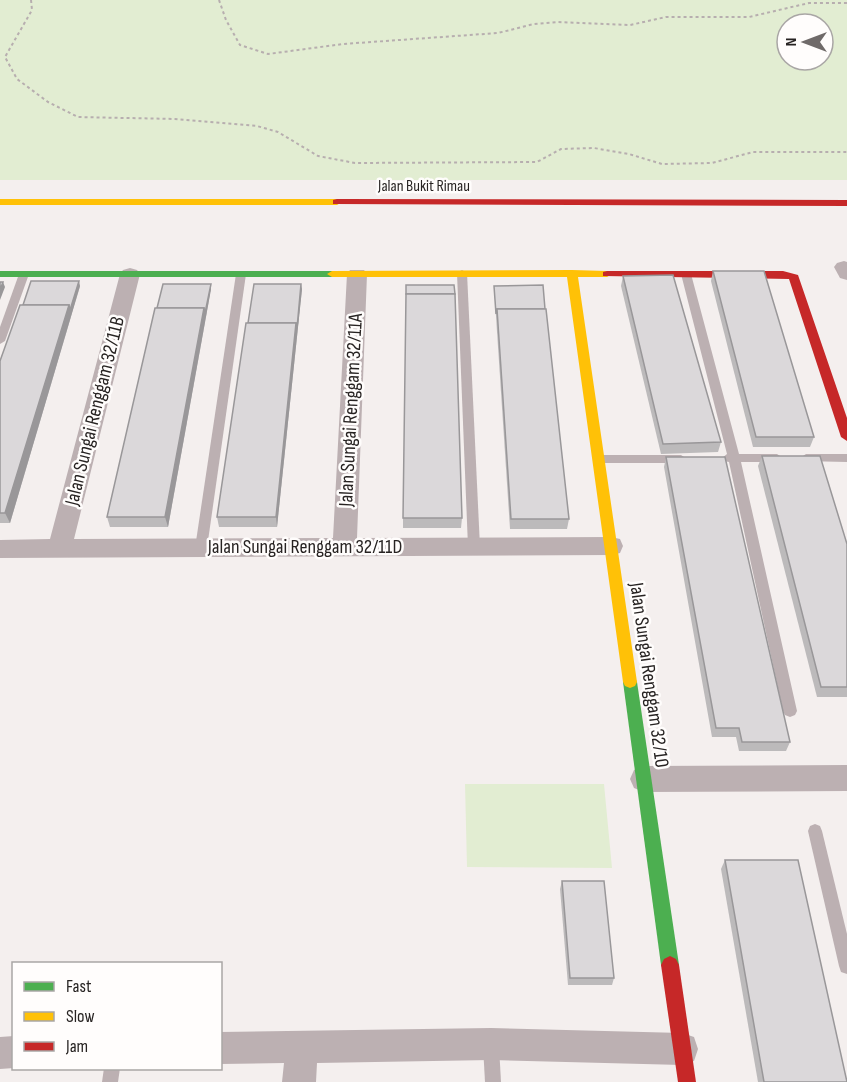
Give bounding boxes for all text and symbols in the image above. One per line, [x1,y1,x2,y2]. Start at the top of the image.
north arrow [775,12,835,72]
text: N [782,38,801,46]
street label: Jalan Bukit Rimau [377,177,470,196]
street label: Jalan Sungai Renggam 32/11A [334,312,368,508]
street label: Jalan Sungai Renggam 32/11B [60,314,130,509]
street label: Jalan Sungai Renggam 32/11D [207,535,402,559]
street label: Jalan Sungai Renggam 32/10 [624,580,674,769]
legend [12,962,222,1070]
text: Fast [66,976,92,997]
text: Slow [66,1006,95,1027]
text: Jam [65,1036,88,1057]

